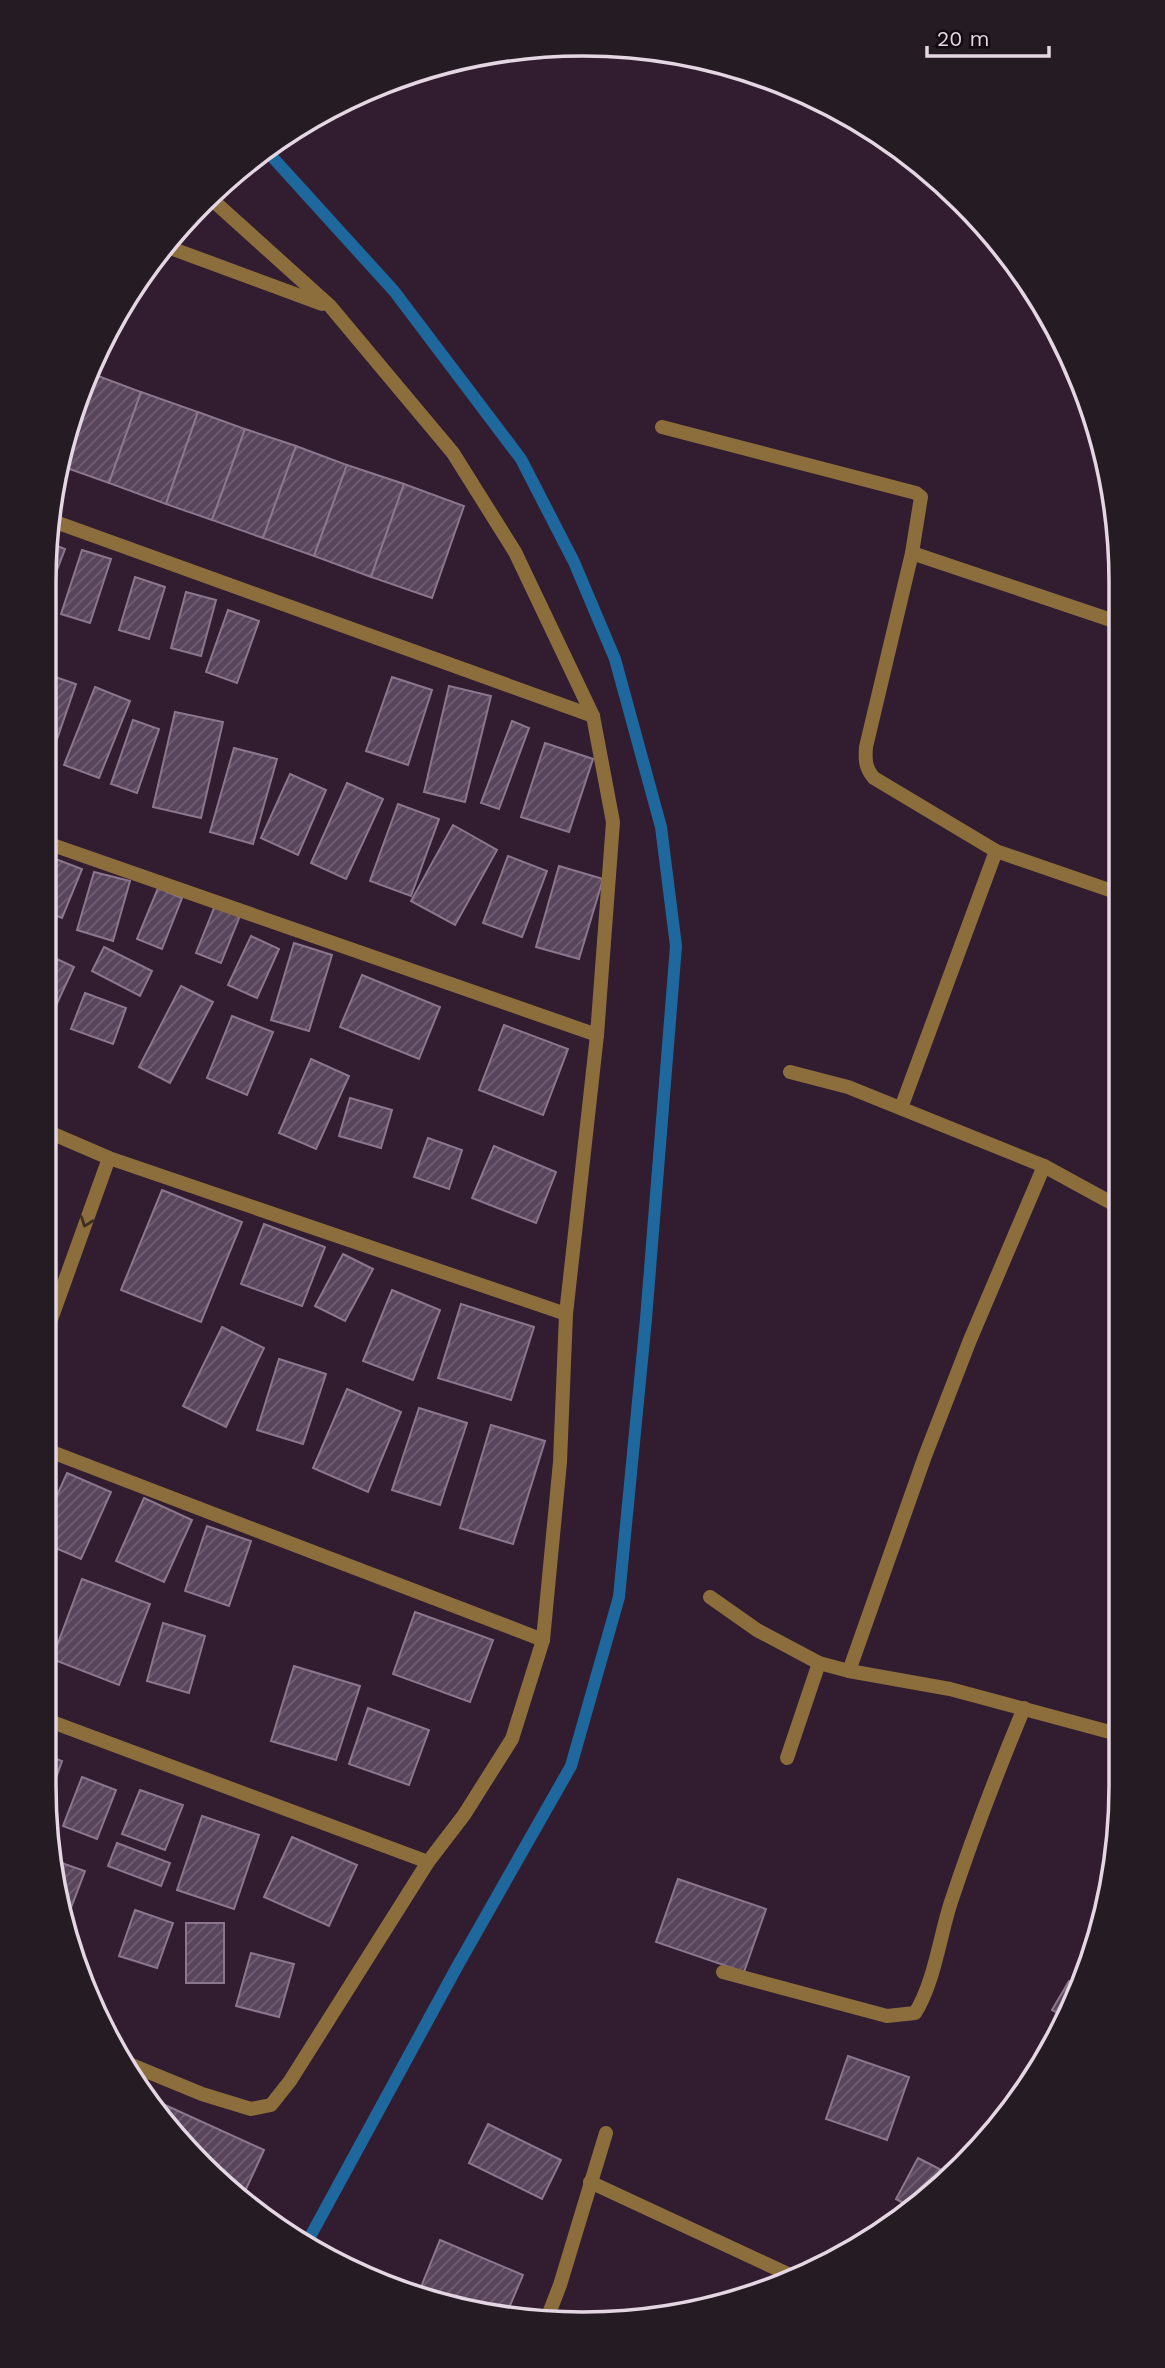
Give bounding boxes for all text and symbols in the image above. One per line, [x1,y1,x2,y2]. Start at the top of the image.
scale bar [927,14,1050,58]
text: 20 m [937,26,989,51]
one-way arrow [80,1215,94,1227]

